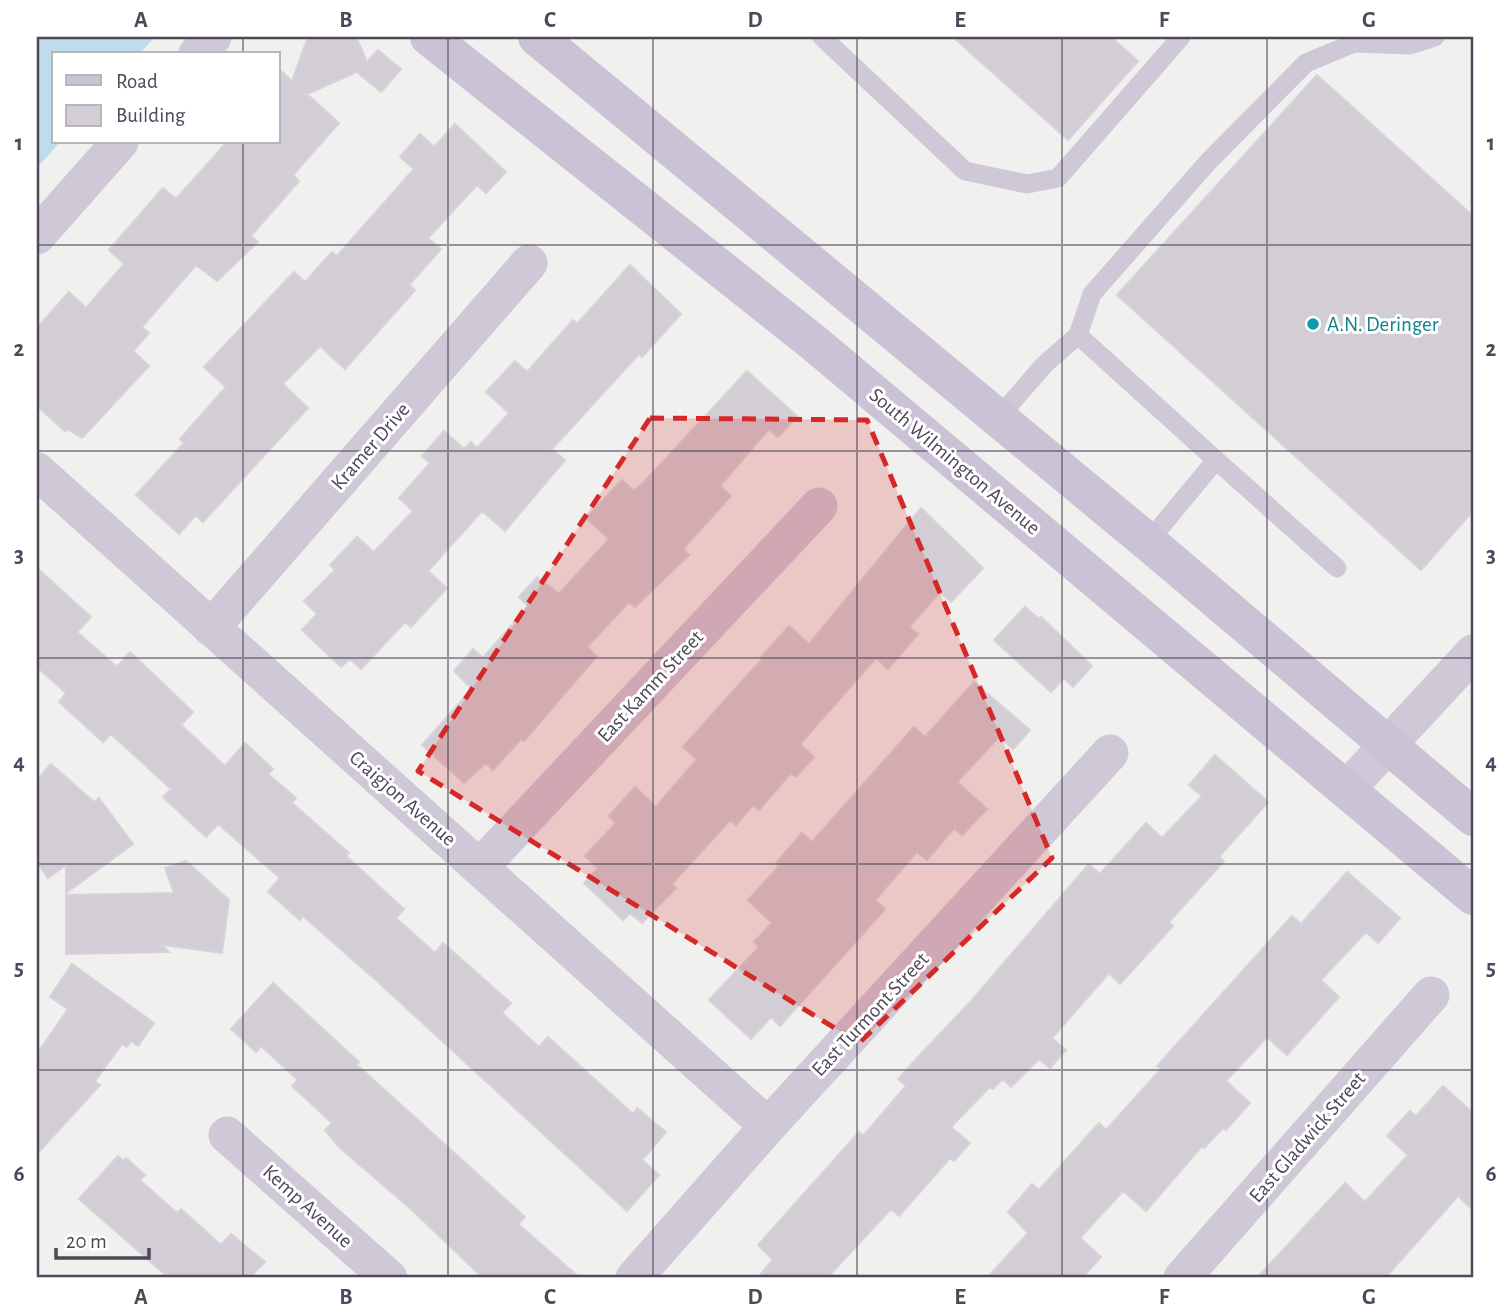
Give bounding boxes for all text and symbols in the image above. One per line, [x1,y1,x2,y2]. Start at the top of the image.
text: A [134,9,148,32]
text: B [339,9,353,32]
text: C [544,9,556,32]
text: D [747,9,763,32]
text: E [954,9,966,32]
text: F [1159,9,1170,32]
text: G [1362,9,1376,32]
legend [52,52,280,144]
text: Road [116,71,158,92]
text: Building [116,105,186,126]
text: 1 [15,132,23,155]
text: 1 [1487,132,1495,155]
place label: A.N. Deringer [1327,314,1439,335]
marker: A.N. Deringer [1305,316,1321,332]
text: 2 [14,338,25,361]
text: 2 [1486,338,1497,361]
street label: South Wilmington Avenue [865,384,1044,539]
street label: Kramer Drive [327,399,414,494]
text: 3 [14,544,24,567]
text: 3 [1486,544,1496,567]
street label: East Kamm Street [593,626,707,746]
street label: Craigjon Avenue [345,747,460,850]
text: 4 [13,751,25,774]
text: 4 [1485,751,1497,774]
street label: East Turmont Street [808,948,933,1080]
text: 5 [14,957,24,980]
text: 5 [1486,957,1496,980]
street label: East Gladwick Street [1245,1068,1370,1207]
street label: Kemp Avenue [259,1161,357,1252]
text: 6 [13,1163,25,1186]
text: 6 [1485,1163,1497,1186]
scale bar [56,1217,149,1261]
text: 20 m [66,1231,107,1252]
text: A [134,1286,148,1309]
text: B [339,1286,353,1309]
text: C [544,1286,556,1309]
text: D [747,1286,763,1309]
text: E [954,1286,966,1309]
text: F [1159,1286,1170,1309]
text: G [1362,1286,1376,1309]

